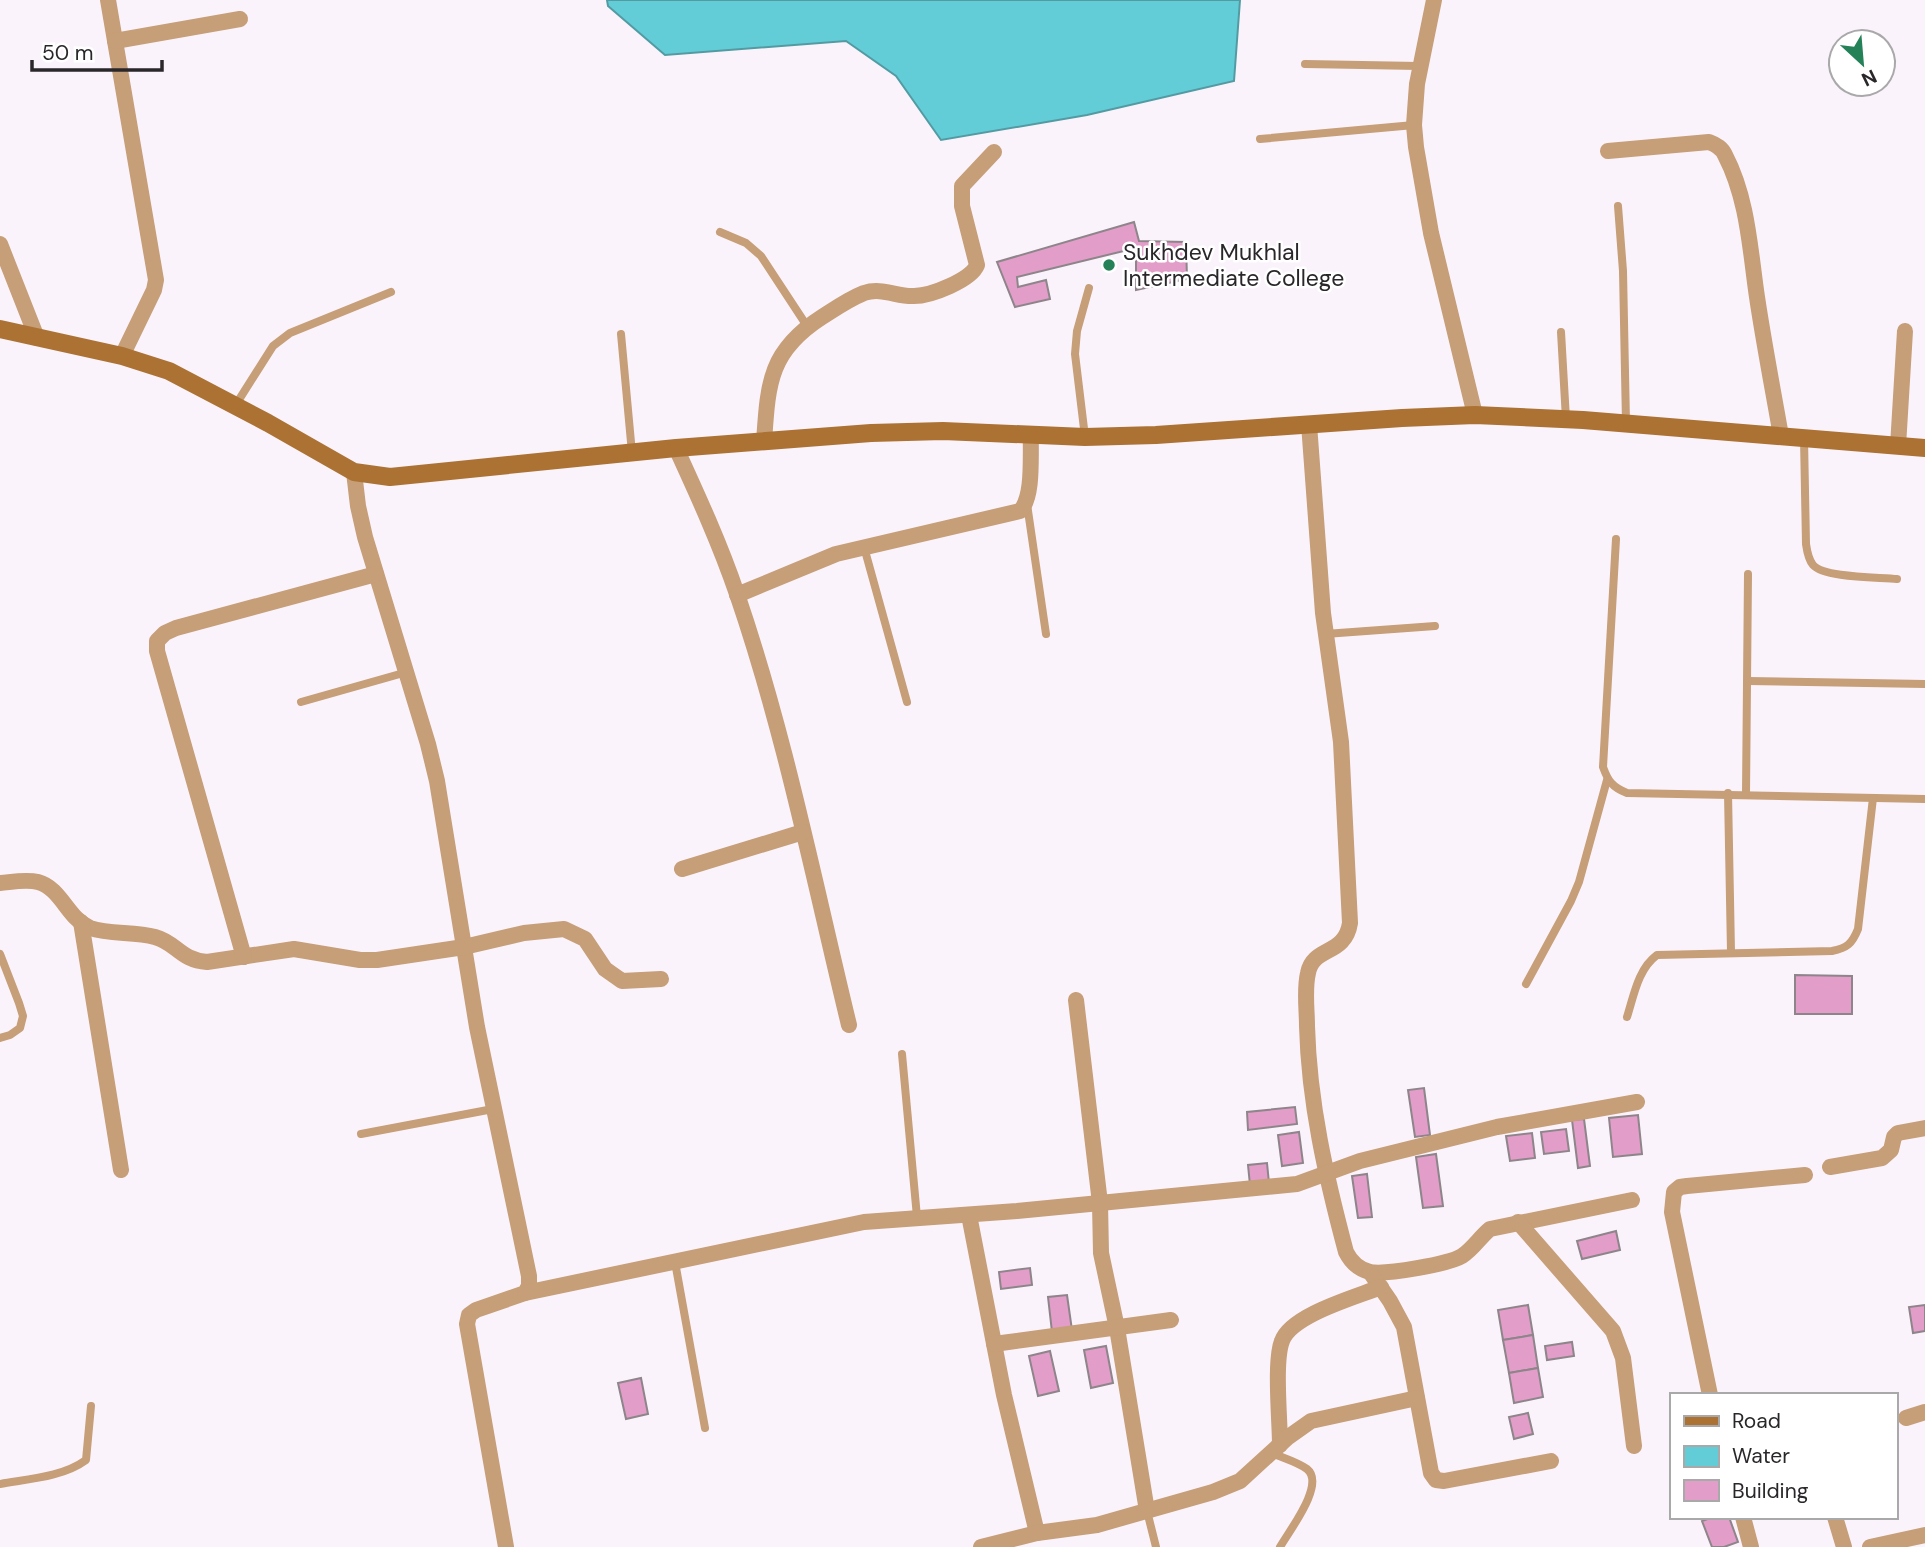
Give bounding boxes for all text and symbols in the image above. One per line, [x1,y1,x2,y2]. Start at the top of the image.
scale bar [32,28,161,72]
north arrow [1827,28,1897,98]
text: 50 m [42,39,93,67]
text: N [1858,64,1881,92]
place label: Sukhdev Mukhlal Intermediate College [1123,237,1344,293]
marker: Sukhdev Mukhlal Intermediate College [1101,257,1117,273]
legend [1670,1393,1897,1519]
text: Road [1732,1407,1781,1435]
text: Water [1732,1442,1790,1470]
text: Building [1732,1477,1809,1505]

